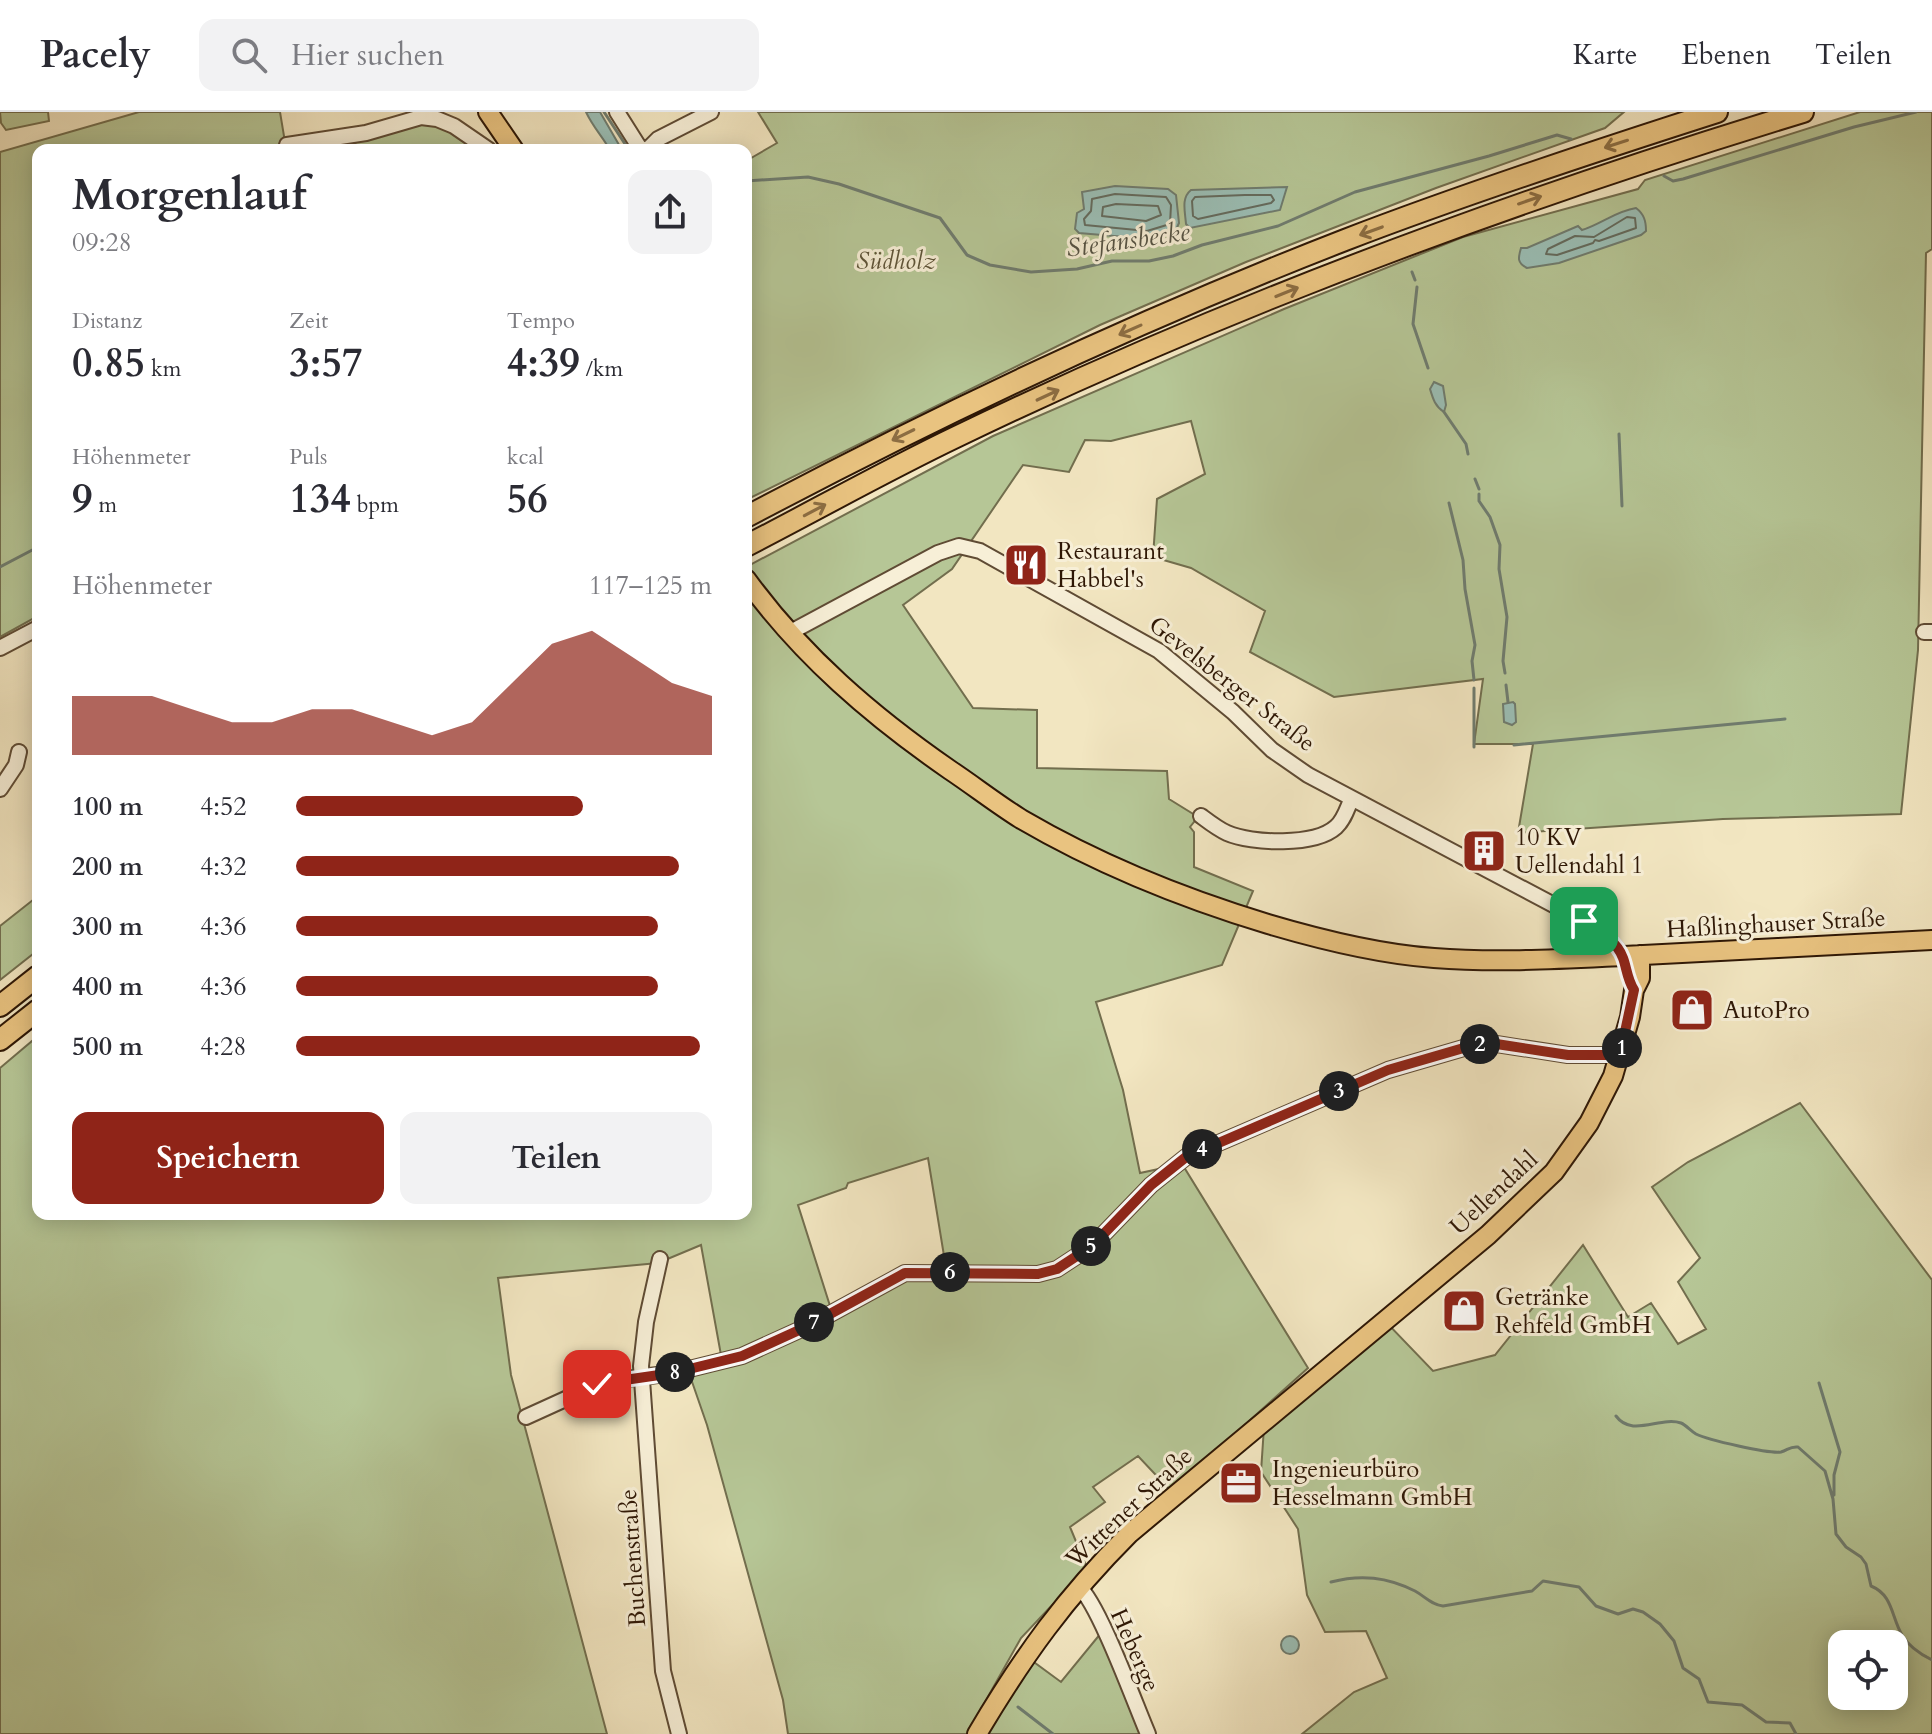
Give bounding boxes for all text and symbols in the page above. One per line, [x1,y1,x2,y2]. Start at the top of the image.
search box [199,19,759,91]
text: Pacely [40,29,151,81]
icon: search [227,33,271,77]
text: Hier suchen [291,35,444,76]
text: Karte [1573,36,1638,74]
text: Ebenen [1682,36,1771,74]
text: Teilen [1815,36,1892,74]
one-way arrow [1603,137,1629,152]
text: Morgenlauf [72,165,307,225]
button: share [628,170,712,254]
one-way arrow [1517,192,1542,207]
water label: Stefansbecke [1064,214,1193,266]
text: 09:28 [72,225,132,260]
one-way arrow [1359,225,1383,239]
park label: Südholz [856,245,936,278]
one-way arrow [1274,284,1299,298]
text: Distanz [72,306,142,336]
text: Zeit [289,306,328,336]
text: Tempo [507,306,575,336]
one-way arrow [1118,323,1142,338]
text: 0.85 [72,336,145,391]
text: 3:57 [289,336,362,391]
text: 4:39 [507,336,580,391]
text: km [145,354,181,384]
text: /km [580,354,623,384]
one-way arrow [1035,386,1060,401]
one-way arrow [892,428,916,443]
text: Höhenmeter [72,442,190,472]
text: Puls [289,442,327,472]
text: kcal [507,442,544,472]
text: 9 [72,472,93,527]
text: 134 [289,472,351,527]
text: 56 [507,472,548,527]
text: m [93,490,117,520]
text: bpm [351,490,399,520]
one-way arrow [803,502,827,518]
place label: Restaurant Habbel's [1057,535,1164,596]
restaurant icon: Restaurant Habbel's [1002,541,1050,589]
text: Höhenmeter [72,568,212,603]
text: 117–125 m [589,568,712,603]
street label: Gevelsberger Straße [1142,608,1322,760]
text: 100 m [72,789,143,824]
text: 4:52 [200,789,247,824]
place label: 10 KV Uellendahl 1 [1515,821,1643,882]
building icon: 10 KV Uellendahl 1 [1460,827,1508,875]
text: 200 m [72,849,143,884]
text: 4:32 [200,849,247,884]
pin [1550,887,1618,955]
icon: arrive [1562,899,1606,943]
street label: Haßlinghauser Straße [1666,902,1886,946]
text: 300 m [72,909,143,944]
text: 4:36 [200,909,247,944]
text: 400 m [72,969,143,1004]
text: 4:36 [200,969,247,1004]
shop icon: AutoPro [1668,986,1716,1034]
place label: AutoPro [1723,994,1810,1027]
pin: 2 [1460,1024,1500,1064]
pin: 1 [1602,1028,1642,1068]
text: 500 m [72,1029,143,1064]
text: 4:28 [200,1029,247,1064]
text: 2 [1474,1029,1486,1059]
text: 1 [1616,1033,1628,1063]
pin: 3 [1319,1071,1359,1111]
text: 3 [1333,1076,1345,1106]
button: Speichern [72,1112,384,1204]
button: Teilen [400,1112,712,1204]
pin: 4 [1182,1129,1222,1169]
text: 4 [1196,1134,1208,1164]
street label: Uellendahl [1443,1144,1545,1242]
pin: 5 [1071,1226,1111,1266]
text: 5 [1085,1231,1097,1261]
pin: 6 [930,1252,970,1292]
text: 6 [944,1257,956,1287]
place label: Getränke Rehfeld GmbH [1495,1281,1651,1342]
shop icon: Getränke Rehfeld GmbH [1440,1287,1488,1335]
pin: 7 [794,1302,834,1342]
text: 7 [808,1307,820,1337]
pin [563,1350,631,1418]
pin: 8 [655,1352,695,1392]
text: 8 [669,1357,681,1387]
icon: check [575,1362,619,1406]
street label: Wittener Straße [1057,1440,1200,1576]
place label: Ingenieurbüro Hesselmann GmbH [1272,1453,1473,1514]
office icon: Ingenieurbüro Hesselmann GmbH [1217,1459,1265,1507]
street label: Buchenstraße [612,1488,654,1628]
street label: Heberge [1102,1603,1168,1697]
map controls [1828,1630,1908,1710]
button: locate [1828,1630,1908,1710]

